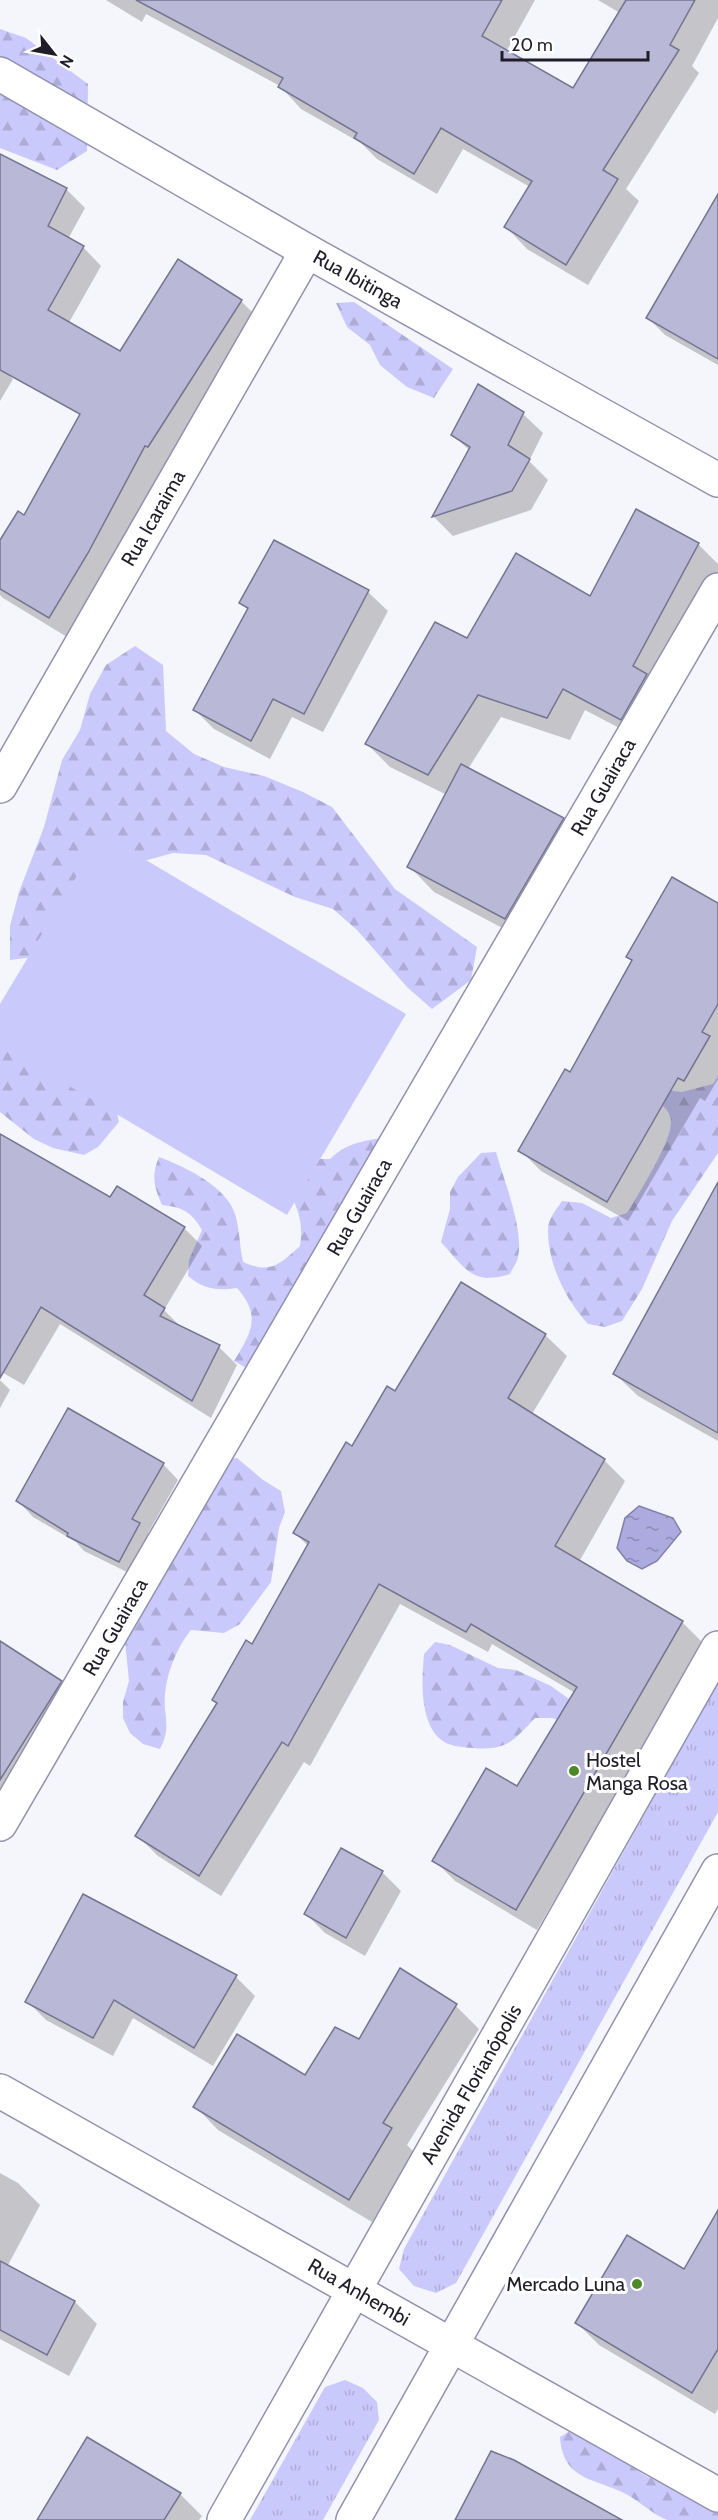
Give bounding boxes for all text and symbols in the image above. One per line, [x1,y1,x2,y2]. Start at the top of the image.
north arrow [24,24,84,84]
scale bar [502,24,648,62]
text: 20 m [511,34,553,56]
text: N [55,52,77,71]
street label: Rua Ibitinga [309,245,407,314]
street label: Rua Icaraima [116,465,190,570]
street label: Rua Guairaca [565,734,641,840]
street label: Rua Guairaca [321,1154,397,1260]
street label: Rua Guairaca [77,1574,153,1680]
place label: Hostel Manga Rosa [586,1748,688,1795]
marker: Hostel Manga Rosa [567,1764,581,1778]
street label: Avenida Florianópolis [416,2000,526,2168]
street label: Rua Anhembi [304,2253,414,2331]
place label: Mercado Luna [506,2272,625,2296]
marker: Mercado Luna [630,2277,644,2291]

